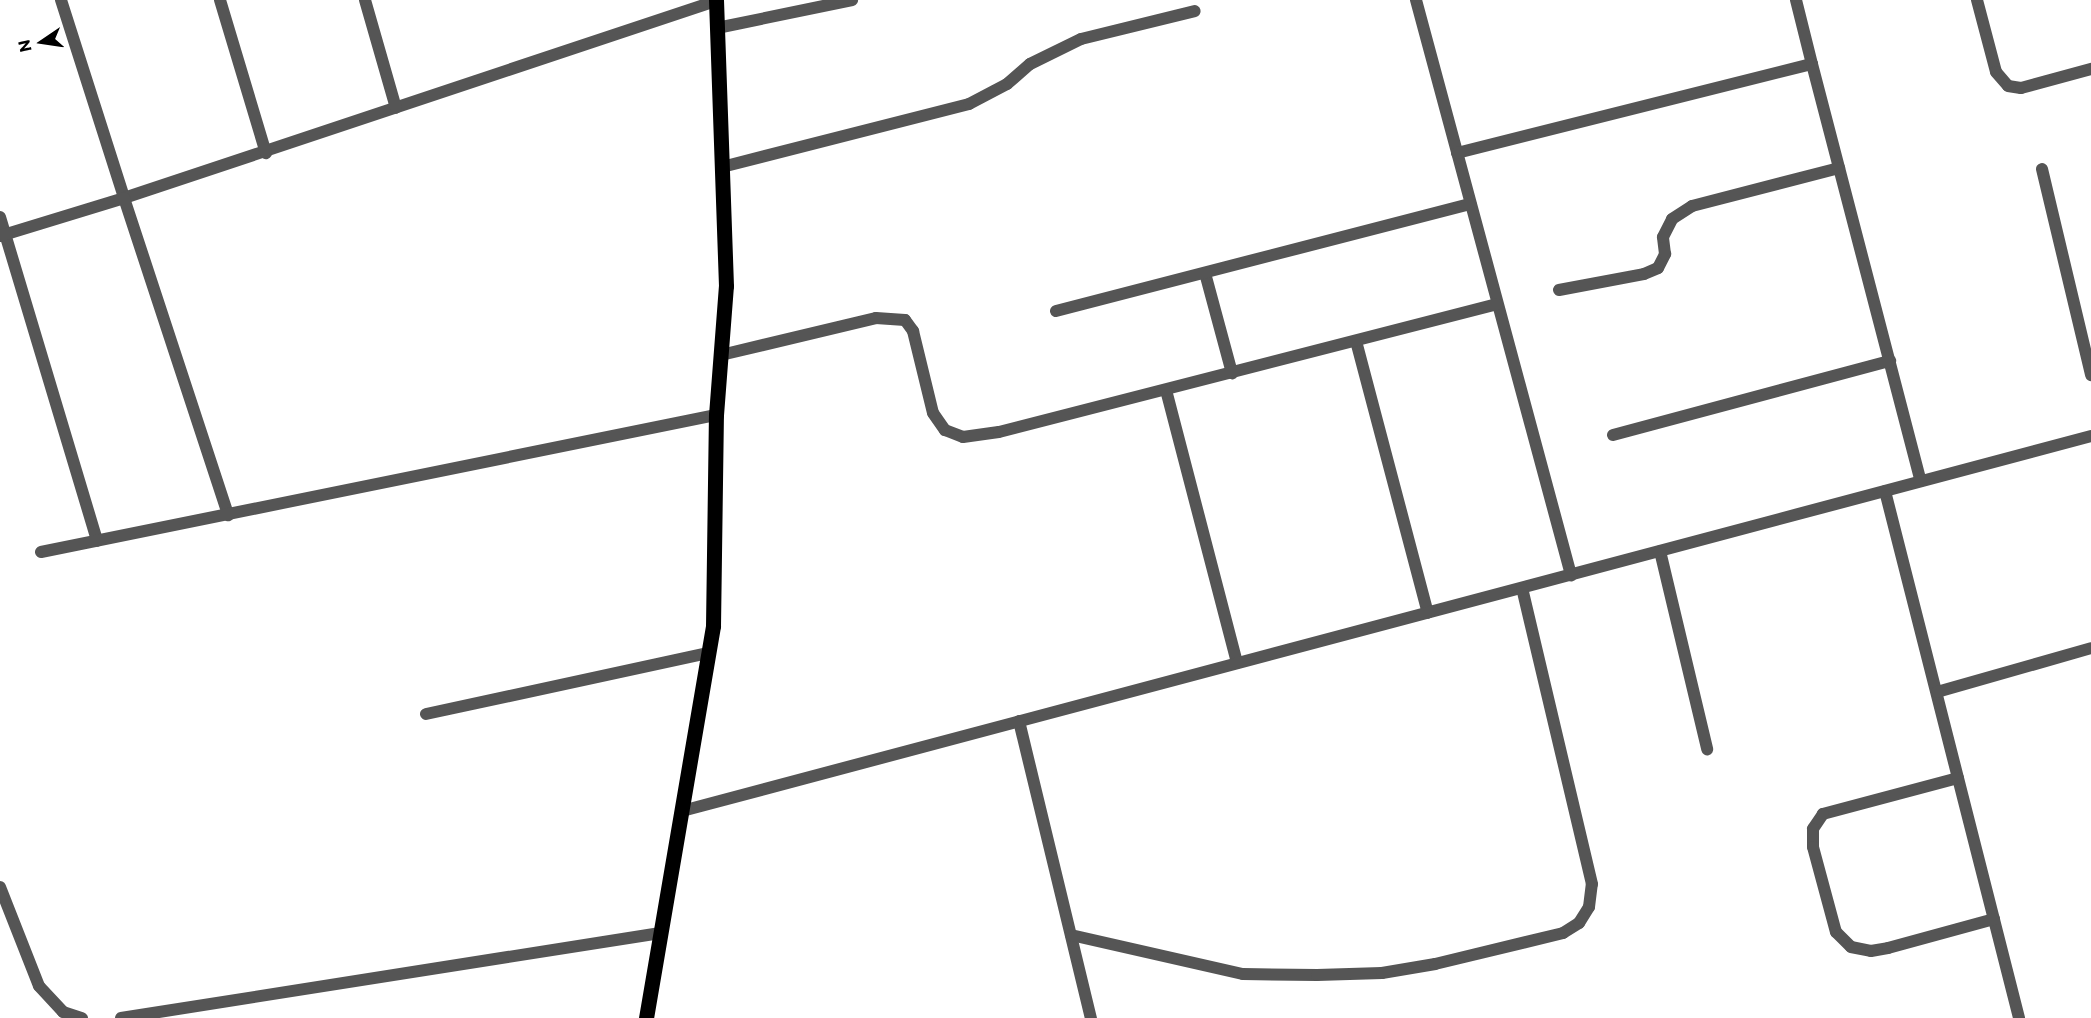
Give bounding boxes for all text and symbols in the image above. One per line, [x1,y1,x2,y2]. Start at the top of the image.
north arrow [12,12,72,72]
text: N [13,38,35,54]

